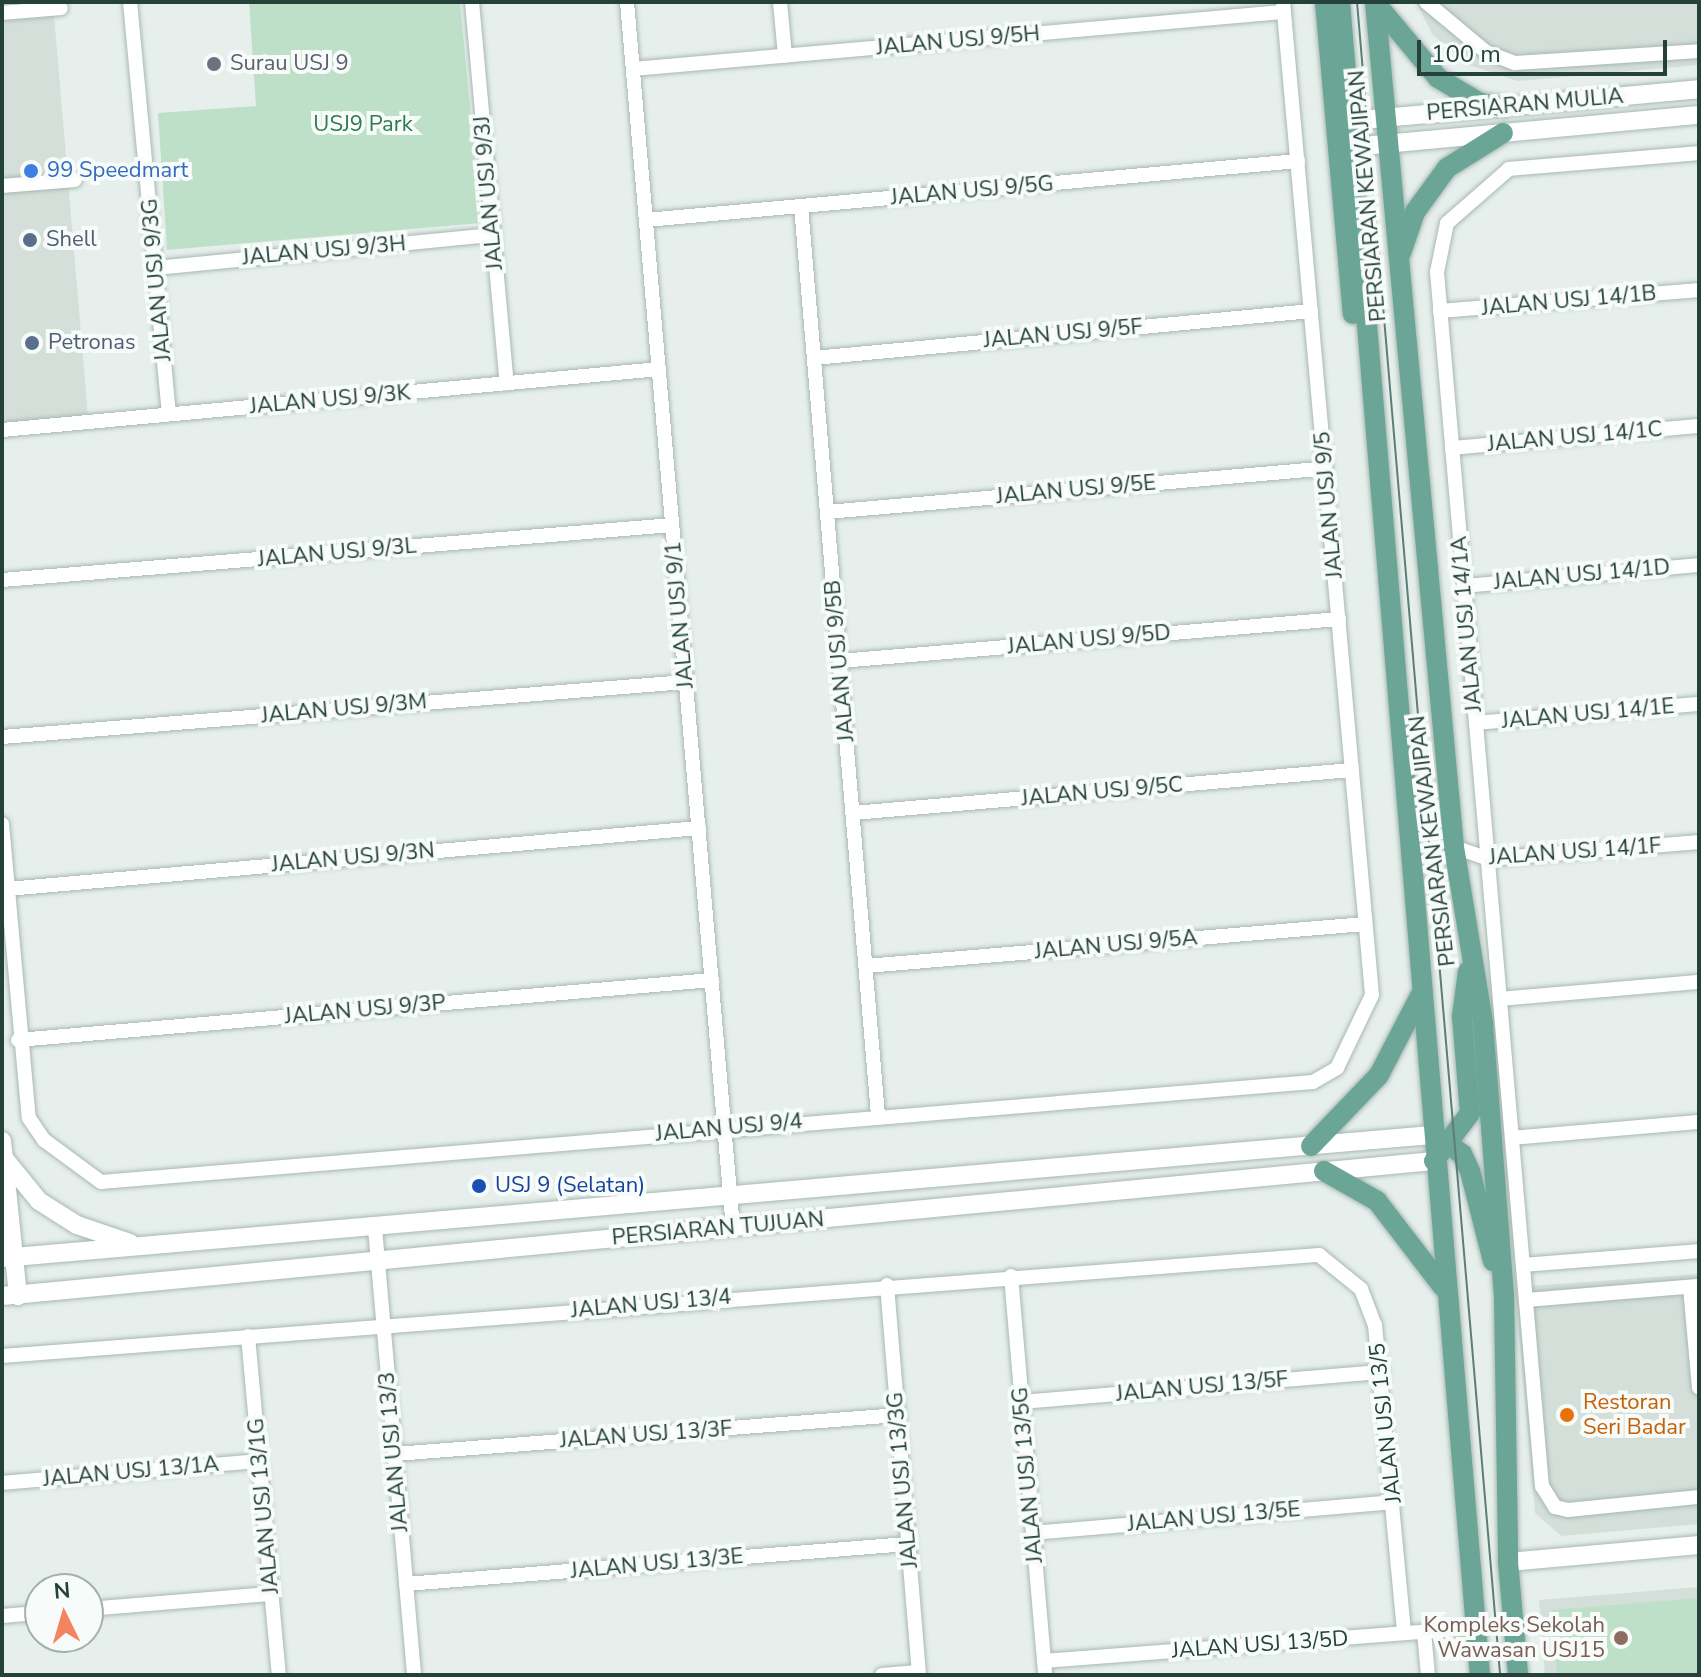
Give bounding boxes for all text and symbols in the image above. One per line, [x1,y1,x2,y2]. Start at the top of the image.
street label: JALAN USJ 9/5H [875,21,1041,61]
scale bar [1421,24,1671,74]
text: 100 m [1431,38,1501,70]
place label: Surau USJ 9 [230,51,349,77]
marker: Surau USJ 9 [205,55,223,73]
street label: PERSIARAN KEWAJIPAN [1344,69,1392,323]
street label: PERSIARAN MULIA [1425,83,1625,127]
park label: USJ9 Park [313,112,413,138]
street label: JALAN USJ 9/3J [469,115,509,271]
place label: 99 Speedmart [47,158,188,184]
marker: 99 Speedmart [22,162,40,180]
street label: JALAN USJ 9/5G [889,171,1055,211]
street label: JALAN USJ 9/3G [137,197,177,363]
place label: Shell [46,227,97,253]
marker: Shell [21,231,39,249]
street label: JALAN USJ 9/3H [241,231,407,271]
street label: JALAN USJ 14/1B [1480,280,1658,322]
street label: JALAN USJ 9/5F [982,314,1144,354]
place label: Petronas [48,330,136,356]
marker: Petronas [23,334,41,352]
street label: JALAN USJ 9/3K [249,380,411,420]
street label: JALAN USJ 14/1C [1486,416,1664,458]
street label: JALAN USJ 9/5 [1309,430,1349,580]
street label: JALAN USJ 9/5E [995,470,1157,510]
street label: JALAN USJ 9/3L [256,533,418,573]
street label: JALAN USJ 14/1A [1446,535,1488,713]
street label: JALAN USJ 9/1 [660,540,700,690]
street label: JALAN USJ 14/1D [1493,554,1671,596]
street label: JALAN USJ 9/5B [820,579,860,743]
street label: JALAN USJ 9/5D [1006,620,1172,660]
street label: JALAN USJ 9/3M [260,689,428,729]
street label: JALAN USJ 14/1E [1500,693,1676,735]
street label: PERSIARAN KEWAJIPAN [1405,714,1461,968]
street label: JALAN USJ 9/5C [1020,772,1184,812]
street label: JALAN USJ 14/1F [1488,833,1662,871]
street label: JALAN USJ 9/3N [270,838,436,878]
street label: JALAN USJ 9/5A [1033,925,1199,965]
street label: JALAN USJ 9/3P [283,990,447,1030]
street label: JALAN USJ 9/4 [654,1108,804,1148]
place label: USJ 9 (Selatan) [495,1173,645,1199]
marker: USJ 9 (Selatan) [470,1177,488,1195]
street label: PERSIARAN TUJUAN [611,1207,825,1251]
street label: JALAN USJ 13/4 [570,1284,732,1324]
street label: JALAN USJ 13/5 [1364,1342,1408,1504]
street label: JALAN USJ 13/5F [1115,1366,1289,1408]
street label: JALAN USJ 13/3 [374,1371,414,1533]
street label: JALAN USJ 13/5G [1007,1386,1049,1564]
place label: Restoran Seri Badar [1583,1389,1686,1440]
street label: JALAN USJ 13/3G [882,1391,924,1569]
marker: Restoran Seri Badar [1558,1406,1576,1424]
street label: JALAN USJ 13/3F [559,1416,733,1454]
street label: JALAN USJ 13/1G [243,1417,285,1595]
street label: JALAN USJ 13/1A [42,1451,220,1493]
street label: JALAN USJ 13/5E [1126,1496,1302,1538]
street label: JALAN USJ 13/3E [569,1543,745,1585]
north arrow [24,1573,104,1653]
text: N [53,1575,72,1607]
place label: Kompleks Sekolah Wawasan USJ15 [1424,1612,1605,1664]
street label: JALAN USJ 13/5D [1171,1626,1349,1664]
marker: Kompleks Sekolah Wawasan USJ15 [1612,1629,1630,1647]

